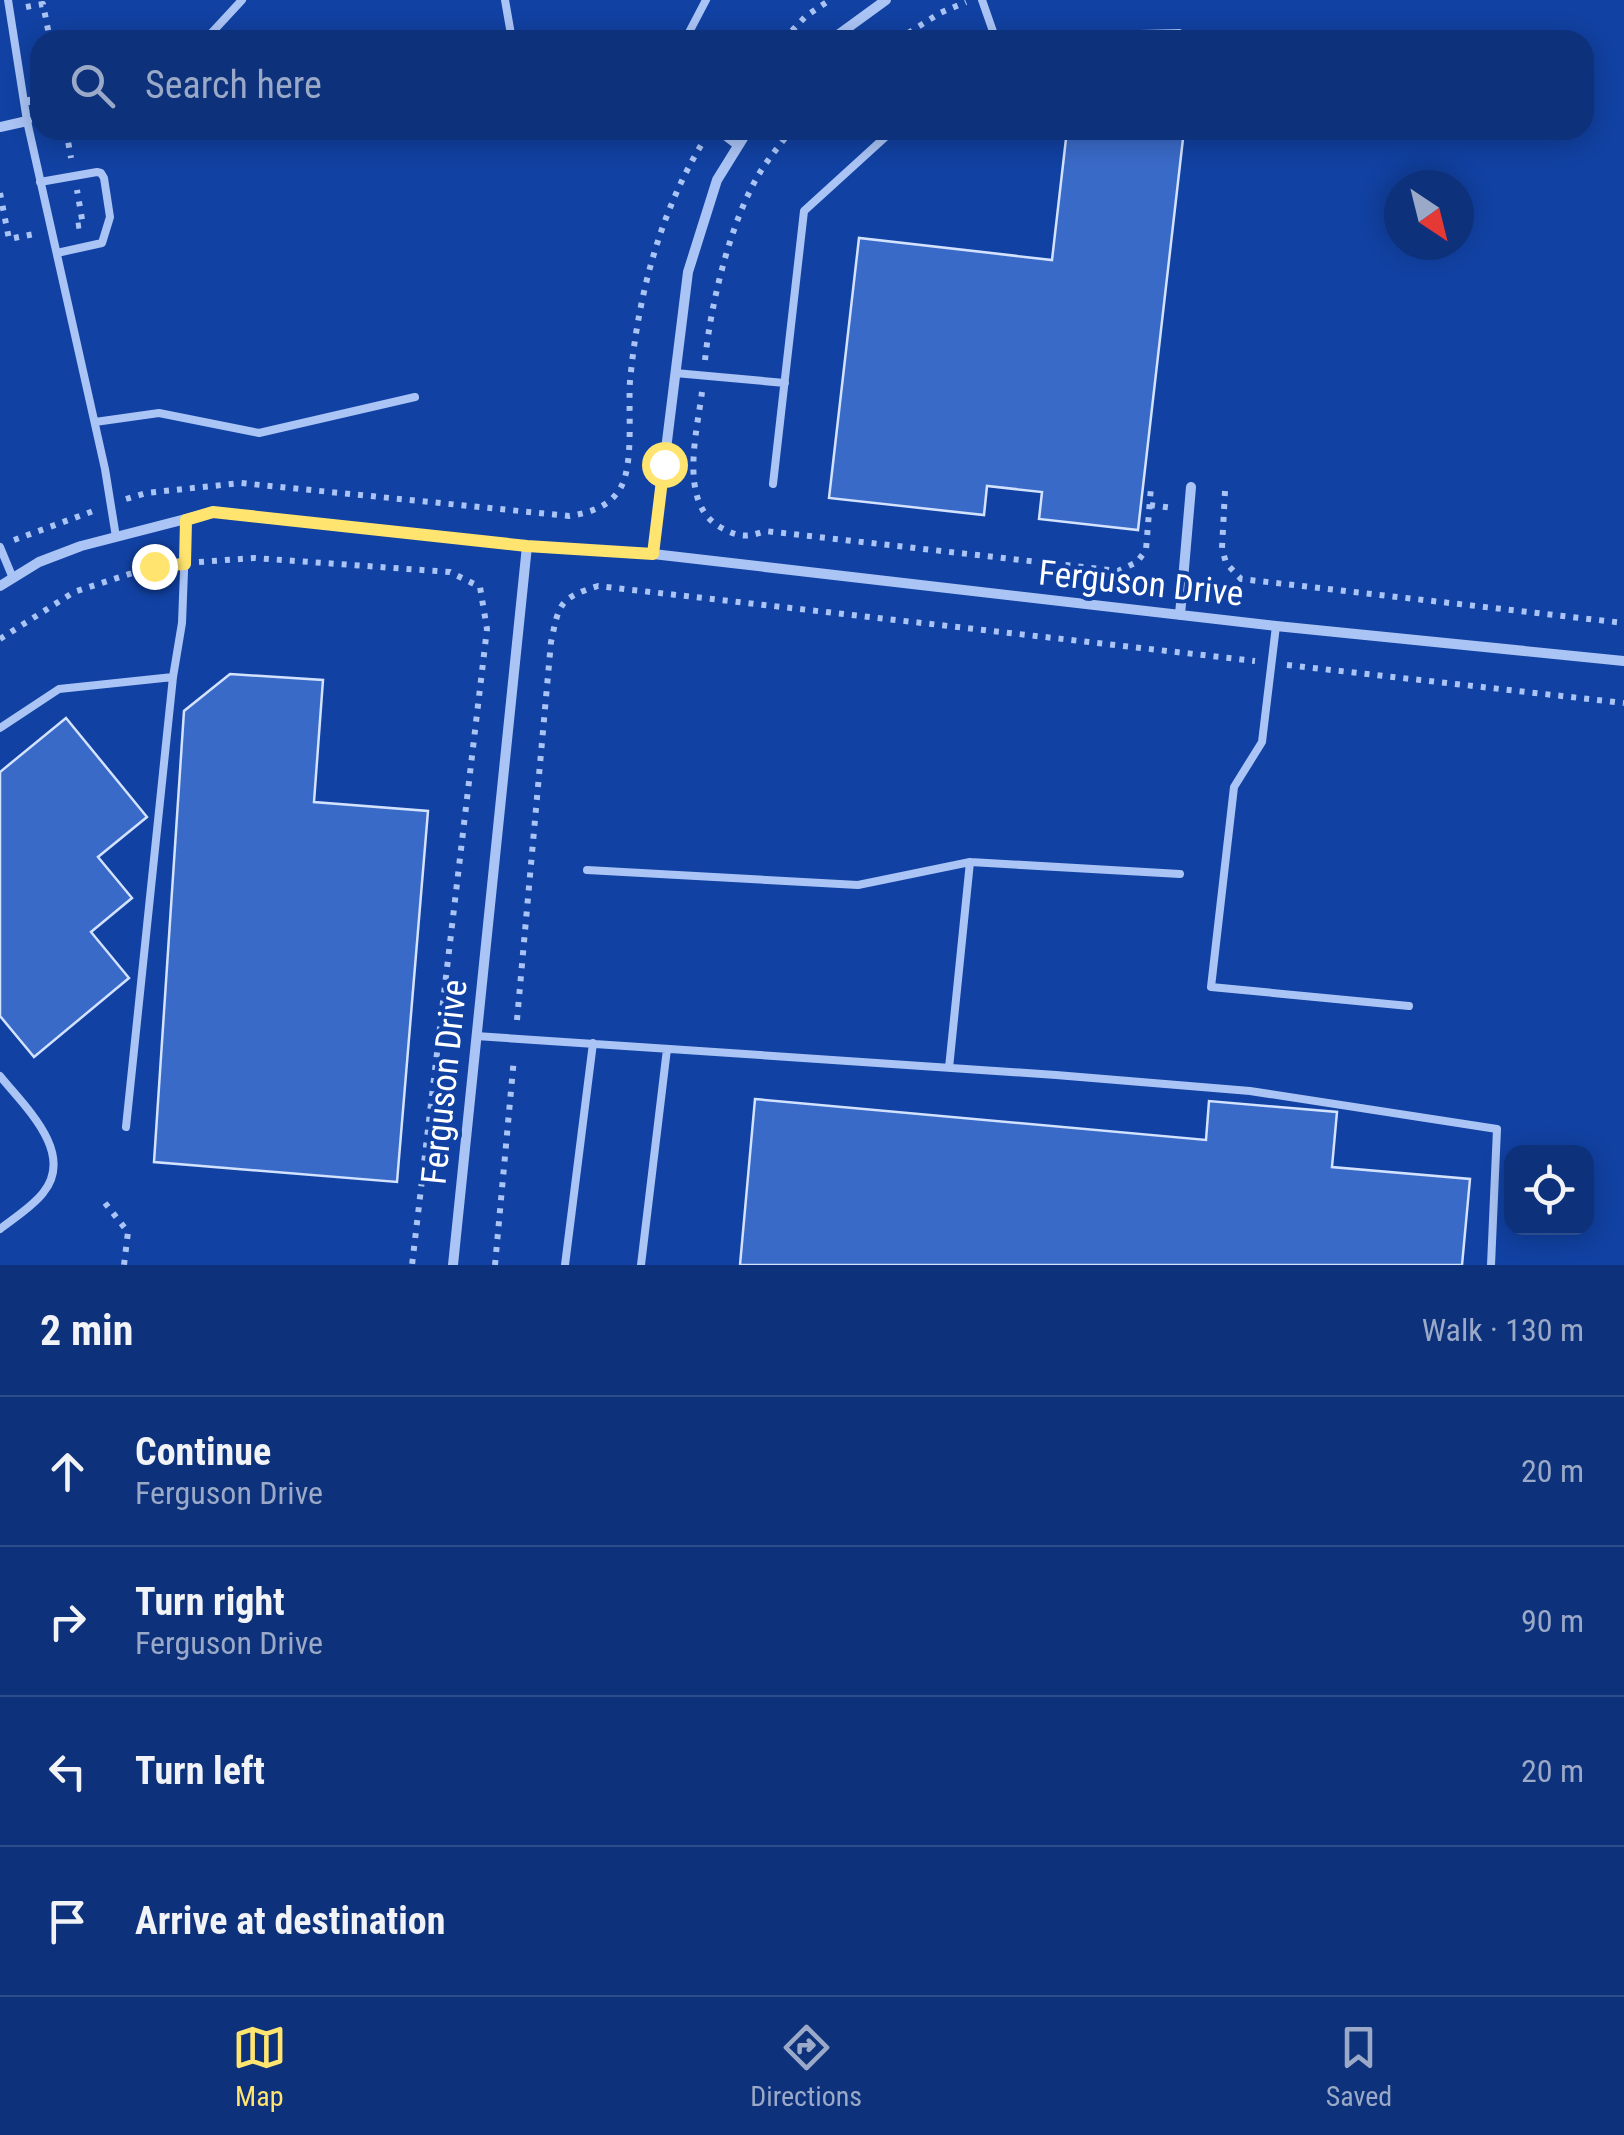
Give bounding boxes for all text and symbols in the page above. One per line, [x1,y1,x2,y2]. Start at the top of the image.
search box [30,30,1594,140]
icon: search [65,58,120,113]
text: Search here [145,63,322,107]
north arrow [1384,170,1474,260]
route start [642,442,688,488]
route end [132,544,178,590]
street label: Ferguson Drive [1036,552,1245,615]
street label: Ferguson Drive [413,978,476,1187]
map controls [1504,1145,1594,1235]
button: locate [1504,1145,1594,1235]
text: 2 min [40,1306,133,1355]
text: Walk · 130 m [1422,1311,1584,1349]
text: Continue [135,1430,271,1474]
icon: ahead [40,1444,95,1499]
text: 20 m [1521,1452,1584,1490]
text: Ferguson Drive [135,1474,323,1512]
text: Turn right [135,1580,285,1624]
icon: right [40,1594,95,1649]
text: 90 m [1521,1602,1584,1640]
text: Ferguson Drive [135,1624,323,1662]
icon: left [40,1744,95,1799]
text: Turn left [135,1749,265,1793]
text: 20 m [1521,1752,1584,1790]
icon: arrive [40,1894,95,1949]
text: Arrive at destination [135,1899,445,1943]
tab: Map [232,2020,287,2113]
tab: Directions [750,2020,862,2113]
tab: Saved [1326,2020,1392,2113]

